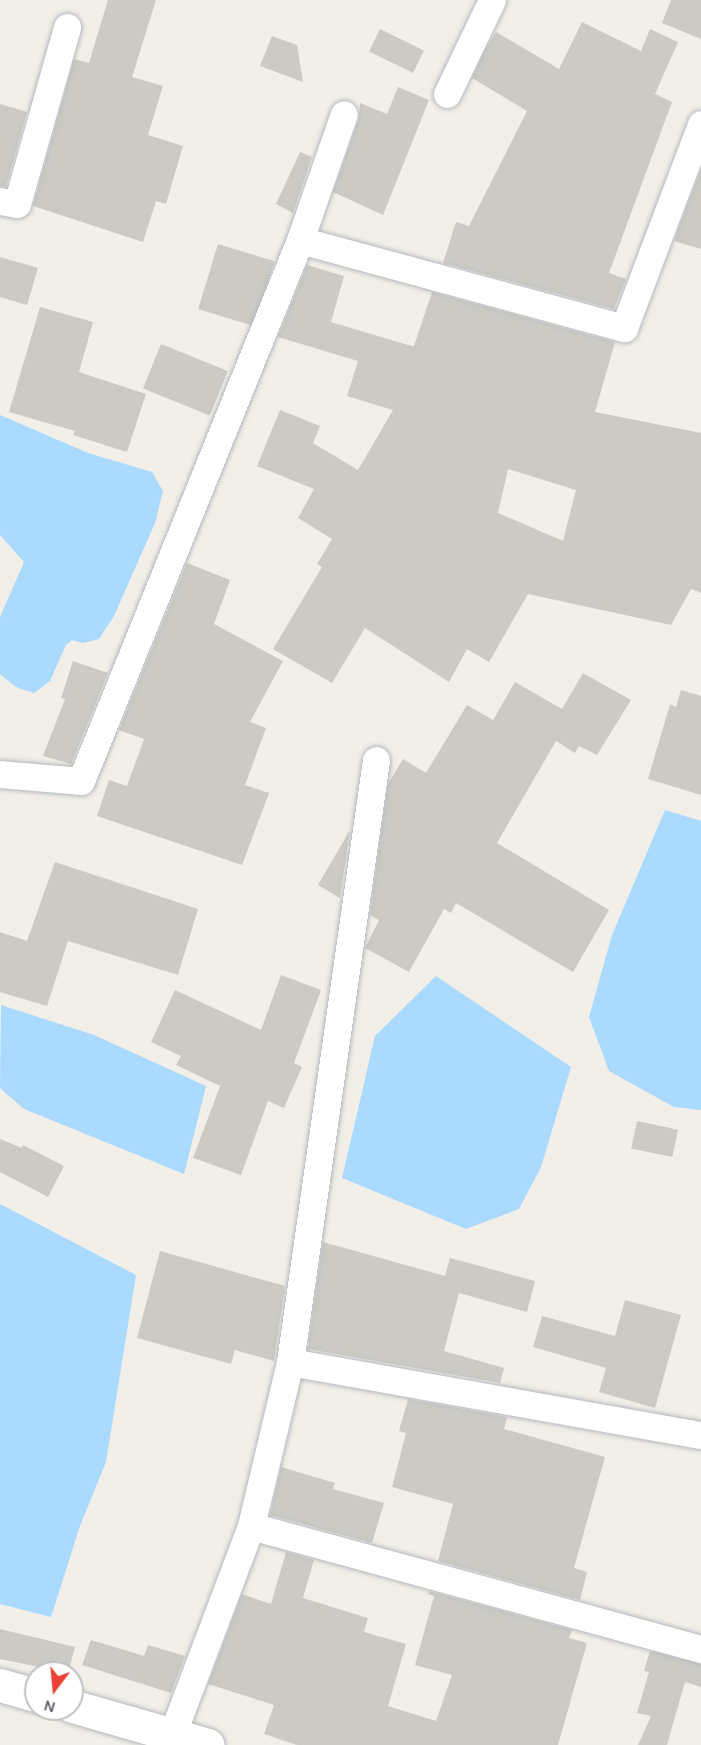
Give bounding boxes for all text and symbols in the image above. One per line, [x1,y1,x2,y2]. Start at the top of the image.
north arrow [24,1661,84,1721]
text: N [41,1696,58,1718]

